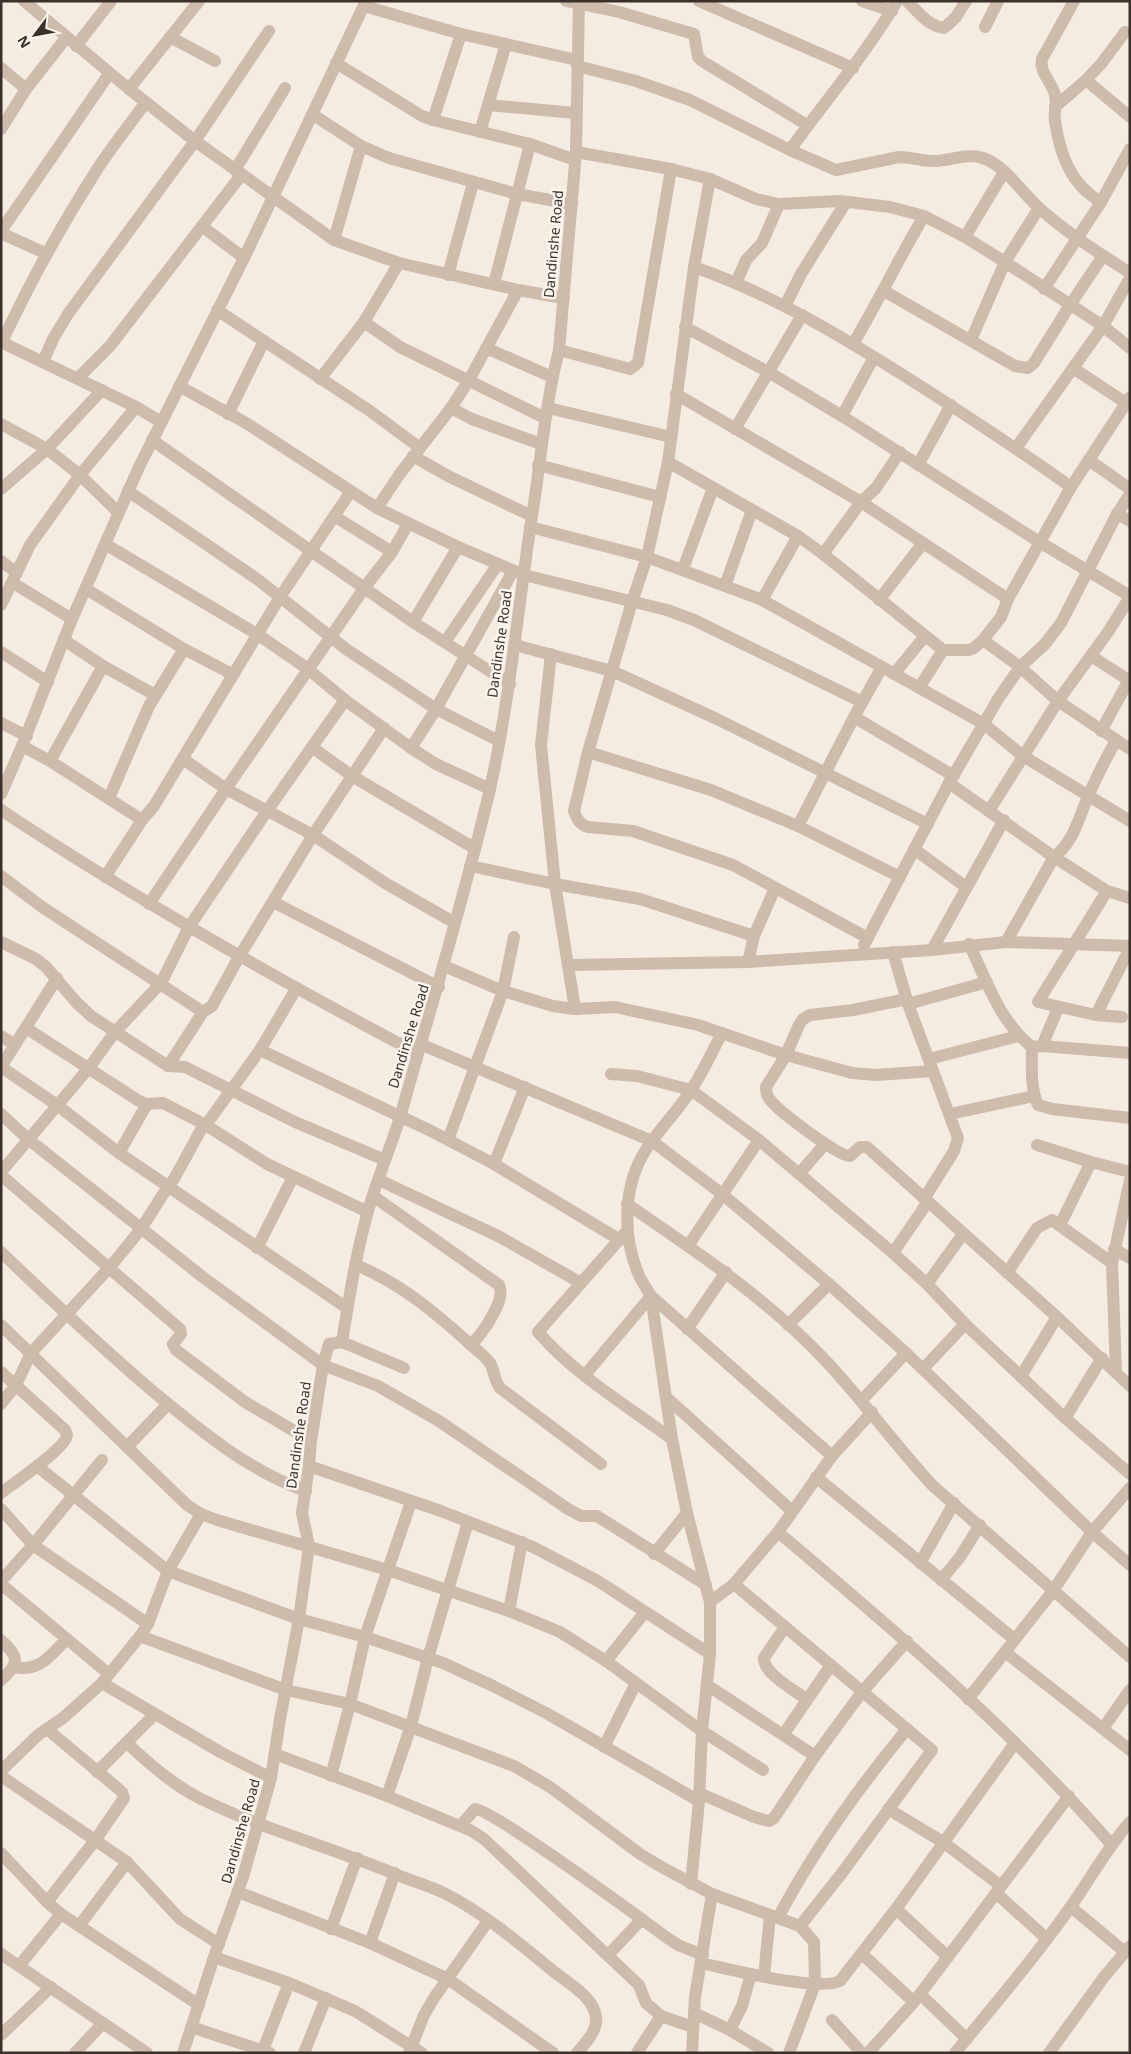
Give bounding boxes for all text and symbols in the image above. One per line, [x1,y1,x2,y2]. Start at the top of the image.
north arrow [10,10,60,60]
text: N [12,32,35,52]
street label: Dandinshe Road [539,189,567,299]
street label: Dandinshe Road [482,589,516,699]
street label: Dandinshe Road [383,982,433,1090]
street label: Dandinshe Road [281,1380,315,1490]
street label: Dandinshe Road [216,1776,264,1886]

